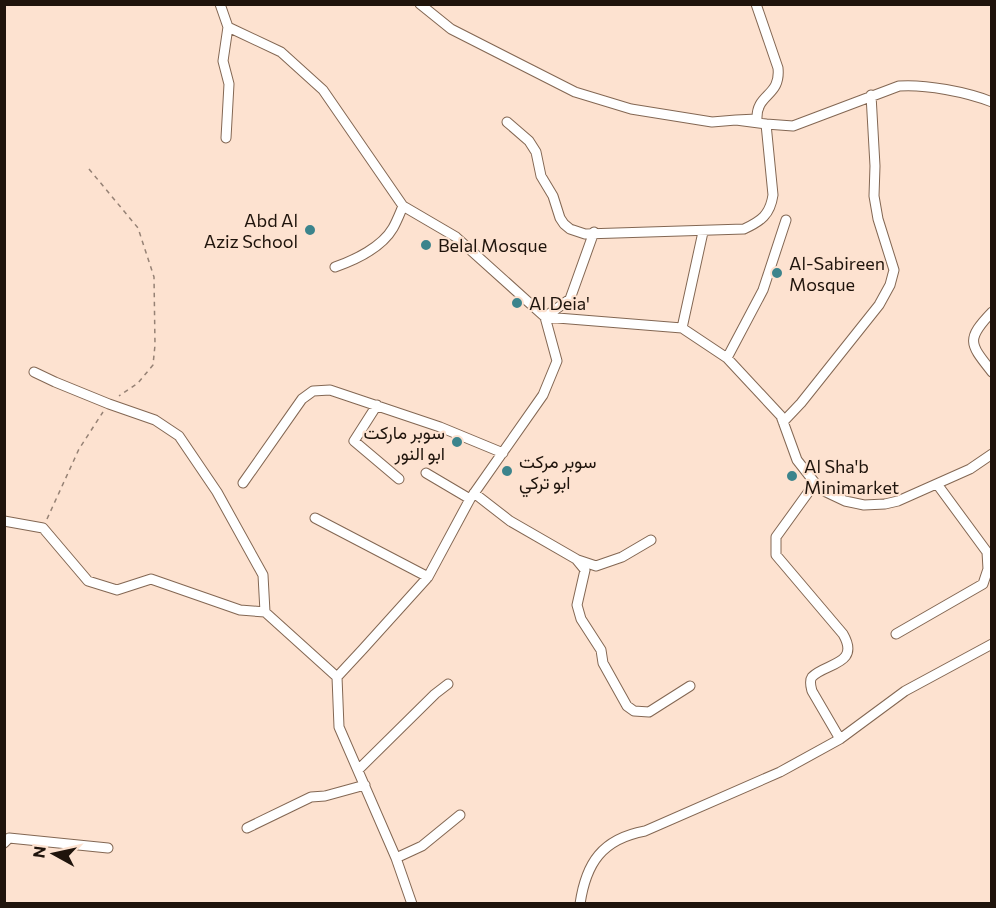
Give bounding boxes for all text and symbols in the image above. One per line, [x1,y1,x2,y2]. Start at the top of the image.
place label: Abd Al Aziz School [204,209,298,252]
marker: Abd Al Aziz School [303,223,317,237]
place label: Belal Mosque [438,234,547,256]
marker: Belal Mosque [419,238,433,252]
place label: Al-Sabireen Mosque [789,252,885,295]
marker: Al-Sabireen Mosque [770,266,784,280]
place label: Al Deia' [529,292,590,314]
marker: Al Deia' [510,296,524,310]
place label: سوبر ماركت ابو النور [364,421,445,465]
marker: سوبر ماركت ابو النور [450,435,464,449]
place label: سوبر مركت ابو تركي [519,450,597,498]
place label: Al Sha'b Minimarket [804,455,899,498]
marker: سوبر مركت ابو تركي [500,464,514,478]
marker: Al Sha'b Minimarket [785,469,799,483]
north arrow [24,824,84,884]
text: N [28,845,49,859]

